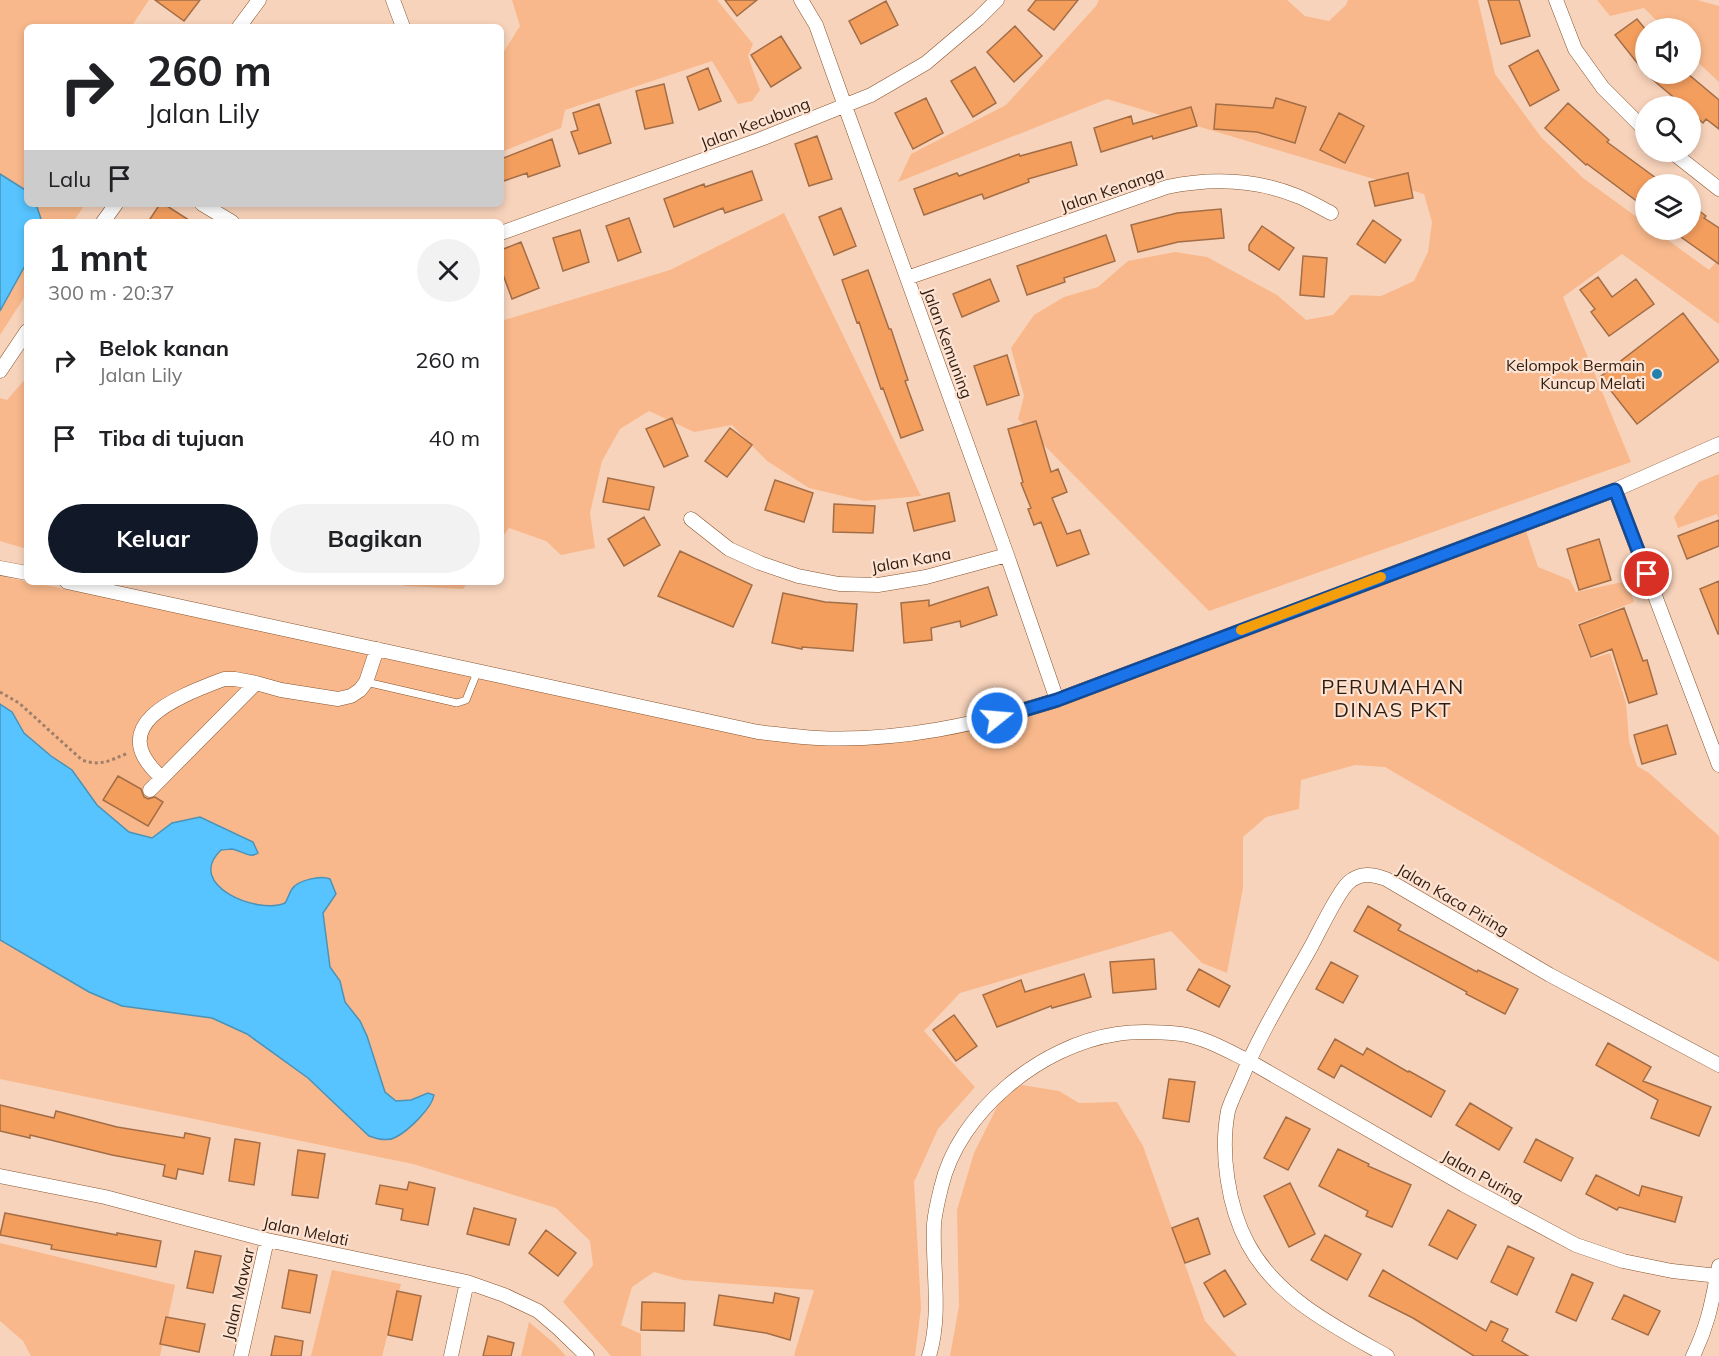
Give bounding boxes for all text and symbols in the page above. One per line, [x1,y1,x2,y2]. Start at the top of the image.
map controls [1635,18,1701,240]
button: sound [1635,18,1701,84]
text: 260 m [147,44,272,97]
icon: right [48,48,126,126]
street label: Jalan Kecubung [698,93,812,153]
text: Jalan Lily [147,96,259,130]
button: search [1635,96,1701,162]
icon: arrive [103,162,136,195]
street label: Jalan Kenanga [1058,162,1166,216]
text: Lalu [48,165,91,193]
button: layers [1635,174,1701,240]
text: 1 mnt [48,235,147,280]
button: close [417,239,480,302]
text: 300 m · 20:37 [48,280,174,305]
street label: Jalan Kemuning [919,285,977,401]
text: Belok kanan [99,334,229,362]
icon: right [48,344,81,377]
text: 260 m [415,346,480,374]
place label: Kelompok Bermain Kuncup Melati [1506,355,1645,393]
text: Jalan Lily [99,362,182,387]
marker: Kelompok Bermain Kuncup Melati [1650,367,1664,381]
icon: arrive [48,422,81,455]
text: Tiba di tujuan [99,424,244,452]
text: 40 m [429,424,480,452]
button: Keluar [48,504,258,573]
button: Bagikan [270,504,480,573]
street label: Jalan Kana [870,543,952,577]
pin [1621,548,1672,599]
icon: arrive [1630,557,1663,590]
district label: PERUMAHAN DINAS PKT [1321,674,1465,722]
position arrow [965,686,1029,750]
street label: Jalan Kaca Piring [1393,859,1513,939]
street label: Jalan Puring [1439,1145,1527,1207]
street label: Jalan Melati [261,1212,351,1250]
street label: Jalan Mawar [218,1246,258,1342]

